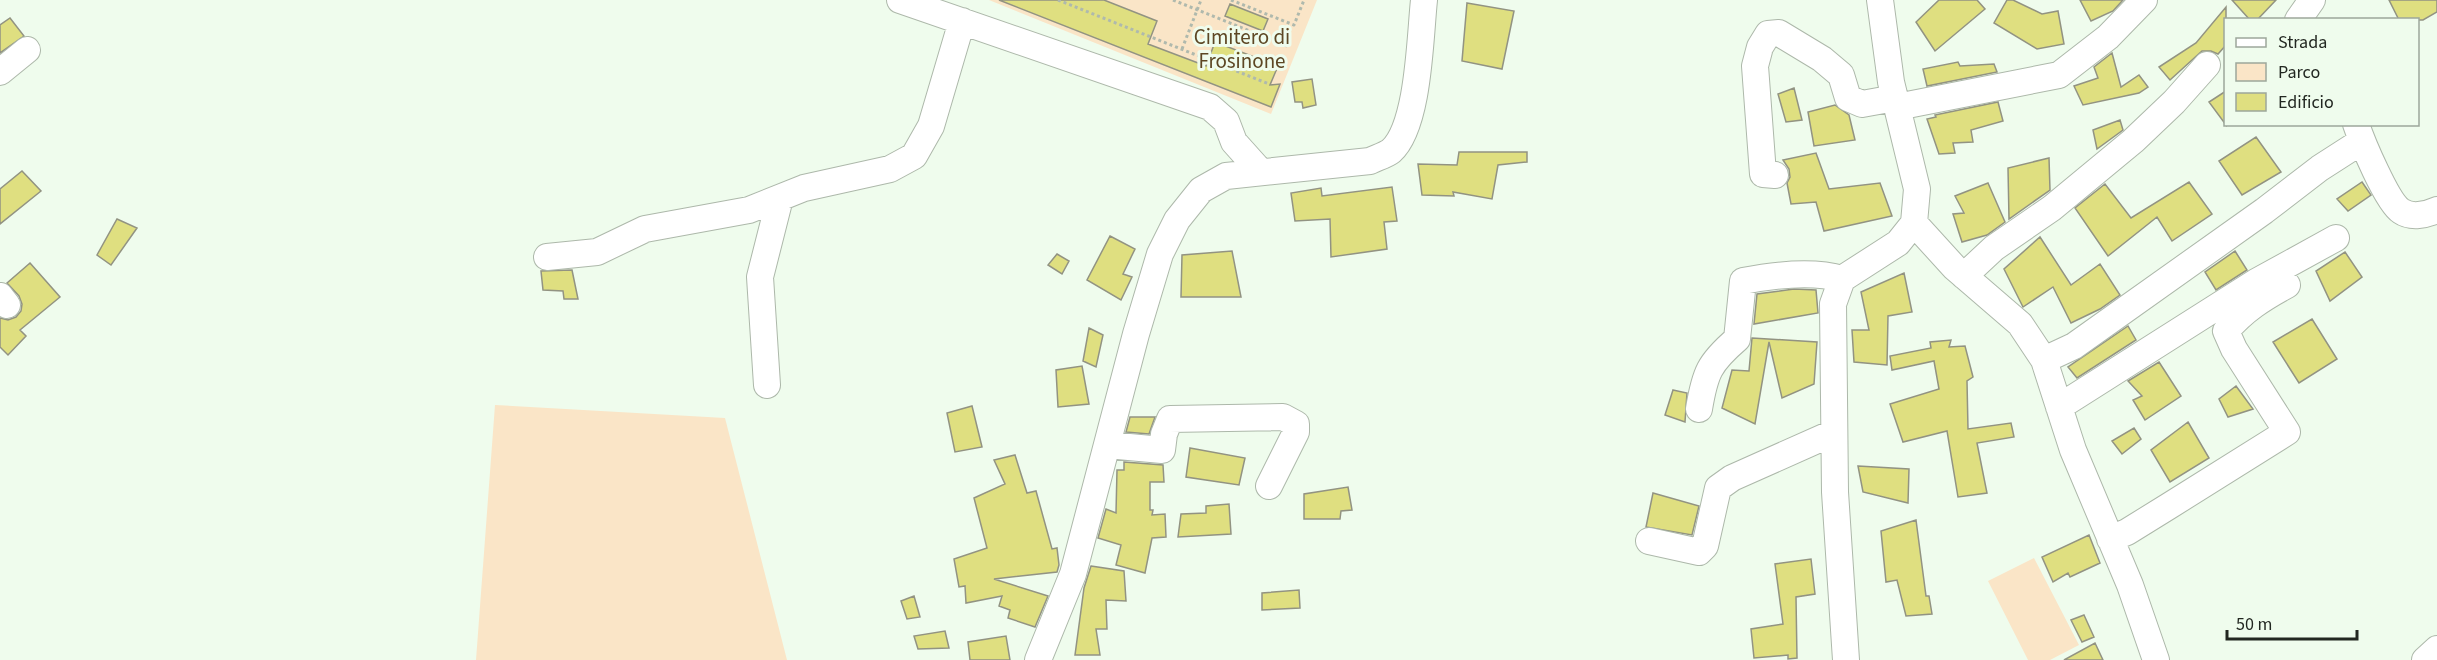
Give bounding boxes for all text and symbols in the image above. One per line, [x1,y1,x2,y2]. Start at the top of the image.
legend [2224,18,2419,126]
park label: Cimitero di Frosinone [1194,22,1290,76]
text: Strada [2278,30,2327,55]
text: Parco [2278,60,2320,85]
text: Edificio [2278,90,2334,115]
scale bar [2227,603,2358,641]
text: 50 m [2236,612,2272,637]

